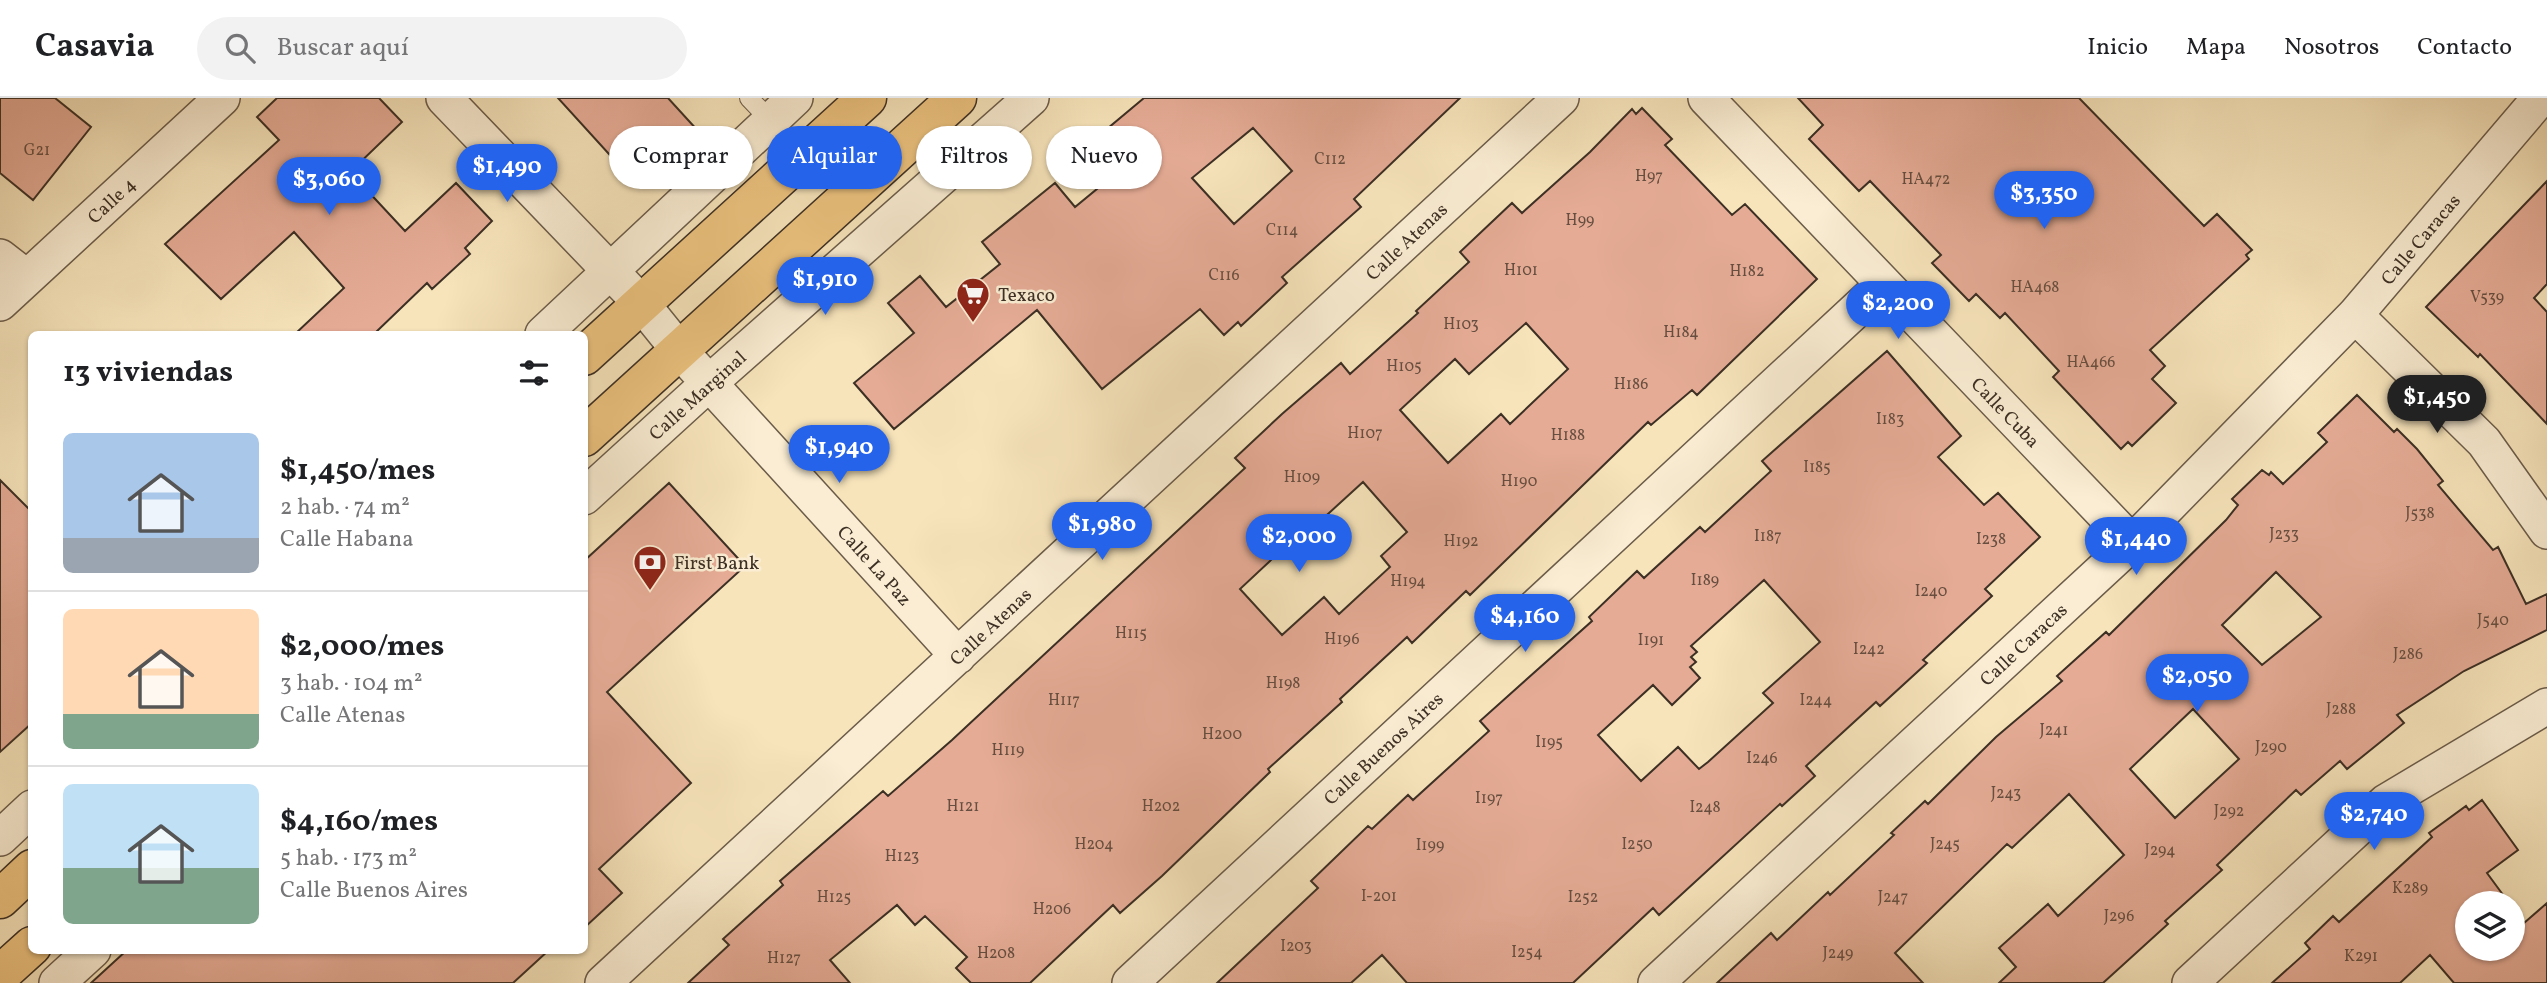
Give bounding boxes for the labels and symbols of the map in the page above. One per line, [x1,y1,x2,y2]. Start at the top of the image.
house number: G21 [24,140,50,162]
pin: $1,490 [450,144,564,204]
house number: C112 [1314,149,1346,171]
pin: $3,060 [272,158,386,217]
house number: H97 [1635,166,1663,188]
house number: HA472 [1902,169,1950,191]
street label: Calle 4 [83,172,142,231]
pin: $3,350 [1987,172,2101,231]
street label: Calle Caracas [2376,189,2467,291]
street label: Calle Atenas [1361,198,1454,287]
house number: H99 [1566,210,1594,232]
house number: C114 [1266,220,1298,242]
pin: $1,910 [768,258,882,317]
house number: H101 [1504,260,1538,282]
house number: H182 [1730,261,1764,283]
house number: C116 [1209,265,1239,287]
supermarket icon: Texaco [954,275,992,324]
house number: HA468 [2011,277,2059,299]
pin: $2,200 [1841,282,1955,341]
place label: Texaco [998,283,1055,309]
house number: V539 [2470,287,2504,309]
house number: H103 [1443,314,1479,336]
house number: H184 [1663,322,1699,344]
street label: Calle Marginal [644,345,753,447]
house number: HA466 [2067,352,2115,374]
house number: H105 [1386,356,1422,378]
street label: Calle Cuba [1964,372,2045,454]
house number: H186 [1614,374,1648,396]
pin: $1,450 [2380,376,2494,435]
house number: I183 [1876,409,1904,431]
house number: H107 [1347,423,1383,445]
house number: H188 [1551,425,1585,447]
pin: $1,940 [782,426,896,485]
house number: I185 [1803,457,1831,479]
house number: H109 [1284,467,1320,489]
house number: H190 [1501,471,1537,493]
pin: $1,980 [1045,503,1159,562]
house number: J538 [2405,503,2435,525]
pin: $2,000 [1242,514,1356,574]
pin: $1,440 [2079,518,2193,577]
street label: Calle La Paz [830,520,917,612]
house number: J233 [2269,524,2299,546]
house number: I187 [1754,526,1782,548]
house number: I238 [1976,529,2006,551]
house number: H192 [1443,531,1479,553]
bank icon: First Bank [631,543,669,592]
place label: First Bank [674,551,759,577]
house number: I189 [1691,570,1719,592]
house number: H194 [1390,571,1426,593]
house number: I240 [1915,581,1947,603]
street label: Calle Atenas [945,583,1038,672]
pin: $4,160 [1468,594,1582,654]
street label: Calle Caracas [1975,598,2074,693]
house number: J540 [2477,610,2509,632]
house number: H115 [1115,623,1147,645]
house number: H196 [1324,629,1360,651]
house number: I191 [1638,630,1664,652]
house number: I242 [1853,639,1885,661]
house number: J286 [2393,644,2423,666]
pin: $2,050 [2140,654,2254,714]
house number: H198 [1266,673,1300,695]
street label: Calle Buenos Aires [1319,687,1450,812]
house number: H117 [1048,690,1080,712]
house number: I244 [1800,690,1832,712]
house number: J288 [2326,699,2356,721]
house number: J241 [2039,720,2069,742]
house number: H200 [1202,724,1242,746]
house number: I195 [1535,732,1563,754]
house number: J290 [2255,737,2287,759]
house number: H119 [992,740,1024,762]
house number: I246 [1746,748,1778,770]
house number: J243 [1991,783,2021,805]
house number: I197 [1475,788,1503,810]
pin: $2,740 [2317,792,2431,852]
house number: H121 [946,796,980,818]
house number: H202 [1142,796,1180,818]
house number: I248 [1689,797,1721,819]
house number: J292 [2214,801,2244,823]
house number: H204 [1074,834,1114,856]
house number: I250 [1621,834,1653,856]
house number: J245 [1930,834,1960,856]
house number: I199 [1416,835,1444,857]
house number: J294 [2144,840,2176,862]
house number: H123 [885,846,919,868]
house number: K289 [2392,878,2428,900]
house number: I-201 [1361,886,1397,908]
house number: H125 [817,887,851,909]
house number: I252 [1568,887,1598,909]
house number: J247 [1878,887,1909,909]
house number: H206 [1033,899,1071,921]
house number: J296 [2104,906,2134,928]
house number: I203 [1280,936,1312,958]
house number: I254 [1511,942,1543,964]
house number: H208 [977,943,1015,965]
house number: J249 [1823,943,1853,965]
house number: K291 [2344,946,2378,968]
house number: H127 [767,948,801,970]

